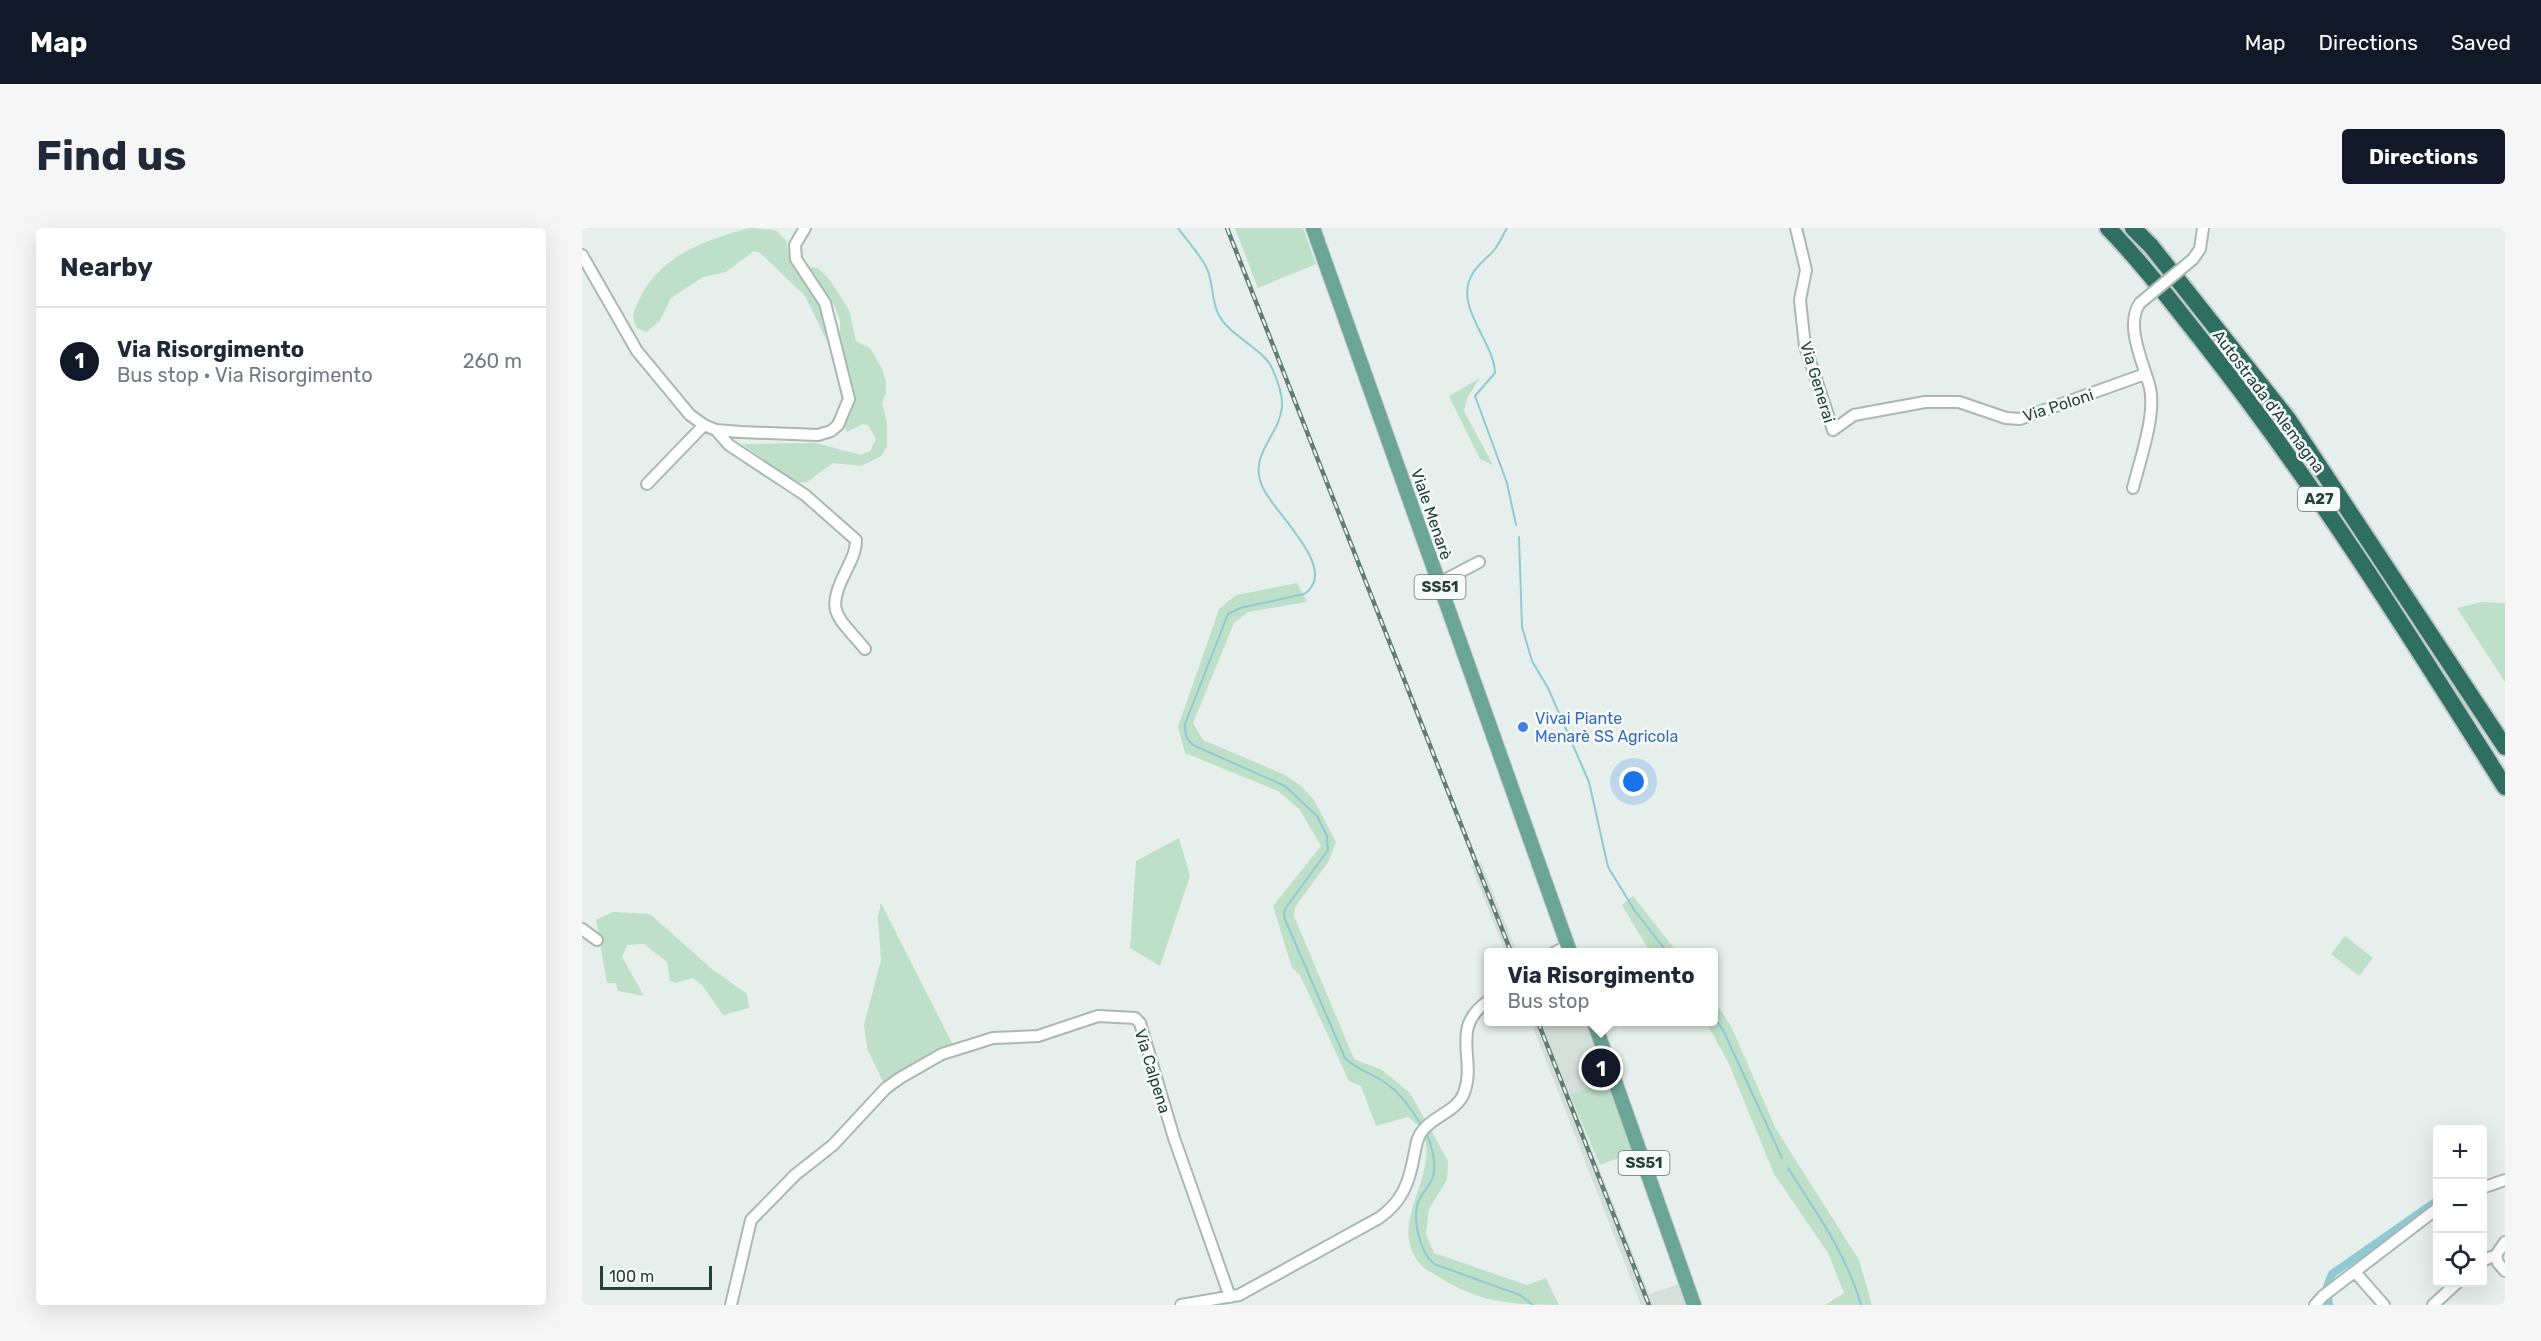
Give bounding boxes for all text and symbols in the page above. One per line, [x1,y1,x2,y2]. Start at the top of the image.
text: Map [30,26,87,59]
text: Map [2245,30,2286,55]
text: Directions [2319,30,2418,55]
text: Saved [2451,30,2511,55]
button: Directions [2342,129,2505,184]
text: Find us [36,131,187,181]
text: Nearby [60,252,153,283]
street label: Autostrada d'Alemagna [2209,326,2328,476]
text: Via Risorgimento [117,336,304,363]
street label: Via Generai [1796,339,1839,425]
text: 1 [75,349,84,373]
text: 260 m [463,349,522,373]
text: Bus stop · Via Risorgimento [117,363,373,387]
street label: Via Poloni [2020,385,2096,426]
street label: Viale Menarè [1407,466,1456,562]
road number: A27 [2298,487,2340,511]
road number: SS51 [1414,575,1466,599]
place label: Vivai Piante Menarè SS Agricola [1535,709,1678,746]
marker: Vivai Piante Menarè SS Agricola [1516,720,1530,734]
your location [1619,767,1648,796]
popup [1484,948,1718,1026]
text: Via Risorgimento [1507,962,1695,989]
text: Bus stop [1507,989,1589,1013]
street label: Via Calpena [1131,1027,1174,1116]
pin: 1 [1582,1046,1620,1090]
map controls [2433,1125,2487,1287]
button: + [2433,1125,2487,1179]
road number: SS51 [1618,1151,1670,1175]
button: − [2433,1179,2487,1233]
button: locate [2433,1233,2487,1287]
scale bar [600,1263,712,1290]
text: 100 m [609,1267,654,1286]

